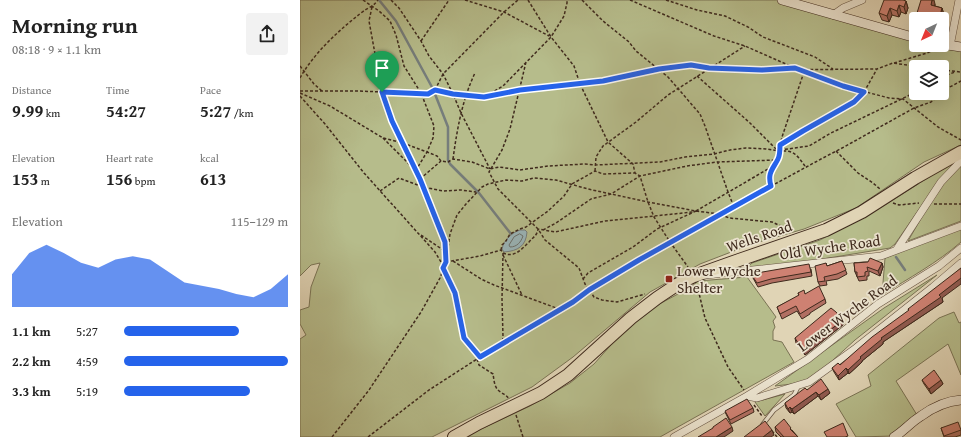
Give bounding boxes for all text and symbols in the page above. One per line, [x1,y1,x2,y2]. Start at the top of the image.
text: Morning run [12,9,138,41]
north arrow [909,12,949,52]
map controls [909,12,949,100]
button: share [246,13,288,55]
text: 08:18 · 9 × 1.1 km [12,40,101,59]
pin [365,51,399,92]
icon: arrive [371,57,393,79]
button: layers [909,60,949,100]
text: Distance [12,82,51,98]
text: Time [106,82,129,98]
text: Pace [200,82,221,98]
text: 9.99 [12,98,43,123]
text: 54:27 [106,98,146,123]
text: 5:27 [200,98,231,123]
text: km [43,105,60,121]
text: /km [231,105,253,121]
text: Elevation [12,150,55,166]
text: Heart rate [106,150,153,166]
text: kcal [200,150,219,166]
text: 153 [12,166,38,191]
text: 156 [106,166,132,191]
text: 613 [200,166,226,191]
text: m [38,173,50,189]
text: bpm [132,173,155,189]
text: Elevation [12,212,63,231]
text: 115–129 m [231,212,288,231]
street label: Wells Road [723,215,795,257]
street label: Old Wyche Road [778,230,882,264]
place label: Lower Wyche Shelter [677,260,761,298]
street label: Lower Wyche Road [793,270,901,356]
marker: Lower Wyche Shelter [664,274,674,284]
text: 1.1 km [12,322,51,341]
text: 5:27 [76,322,98,341]
text: 2.2 km [12,352,51,371]
text: 4:59 [76,352,98,371]
text: 3.3 km [12,382,51,401]
text: 5:19 [76,382,98,401]

